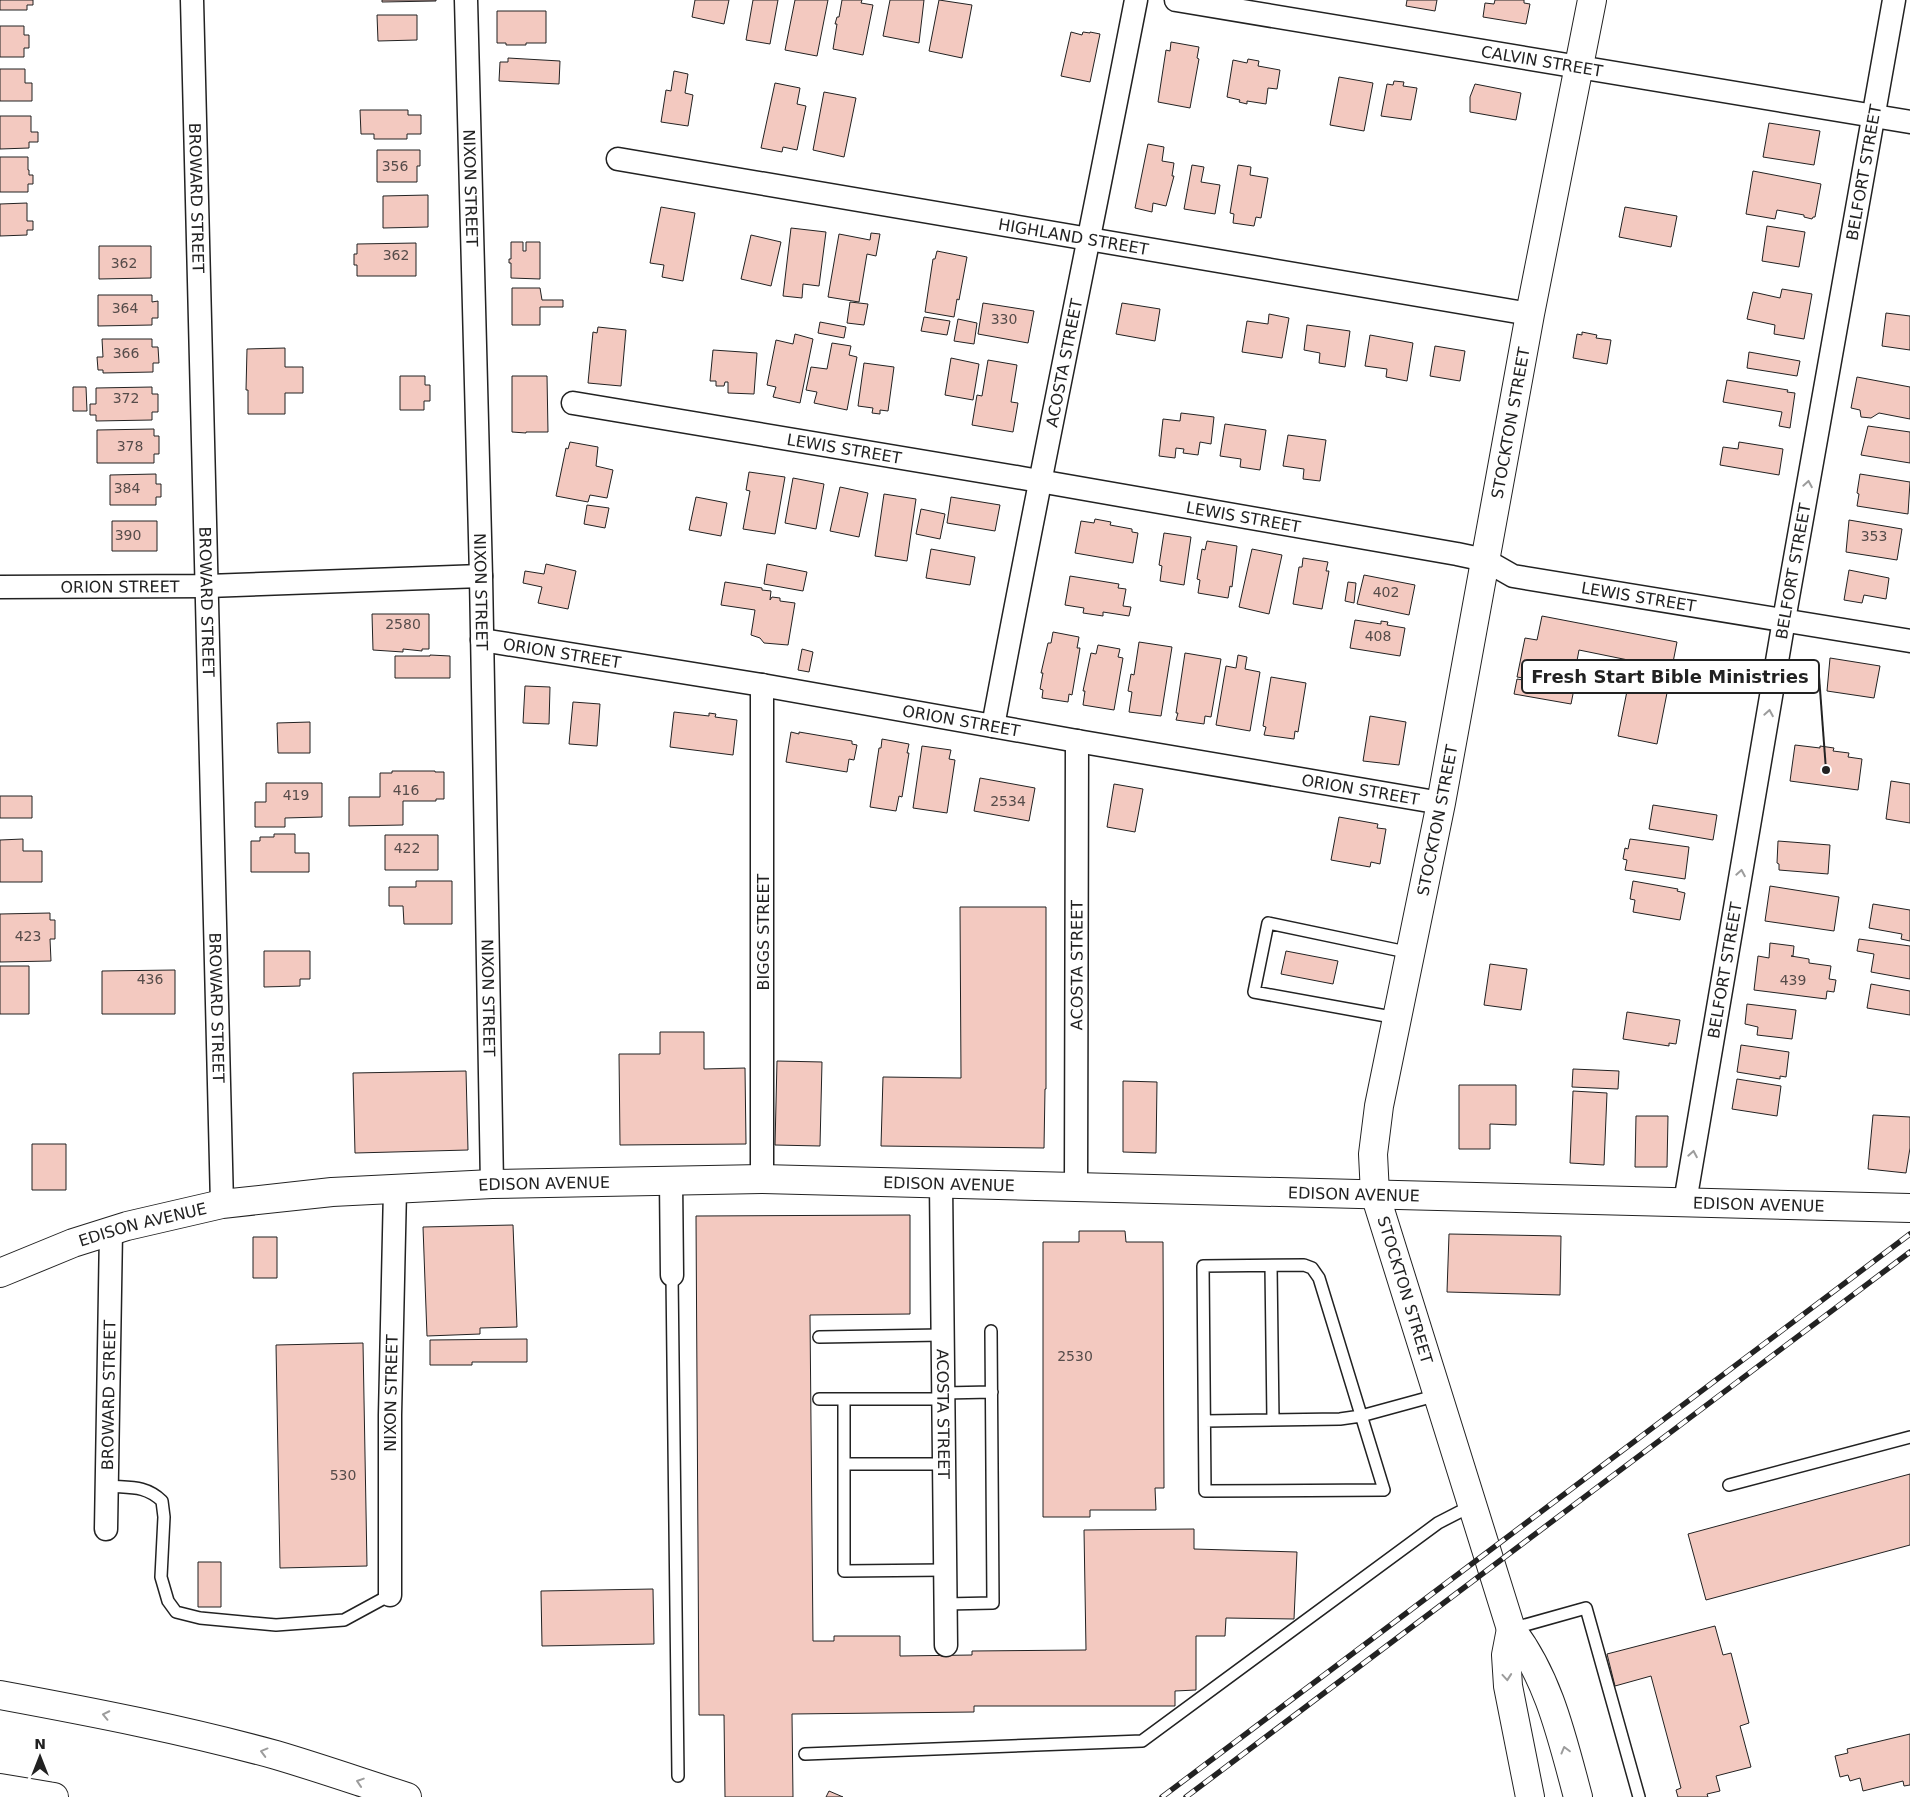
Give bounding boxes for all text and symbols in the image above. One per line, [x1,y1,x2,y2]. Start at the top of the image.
street label: CALVIN STREET [1480,41,1604,80]
street label: BELFORT STREET [1842,103,1885,242]
street label: BROWARD STREET [186,123,208,273]
street label: NIXON STREET [460,129,482,247]
house number: 356 [382,158,408,174]
street label: HIGHLAND STREET [997,214,1150,259]
house number: 362 [383,247,409,263]
house number: 362 [111,255,137,271]
street label: ACOSTA STREET [1042,297,1086,429]
house number: 364 [112,300,138,316]
house number: 330 [991,311,1017,327]
house number: 366 [113,345,139,361]
street label: STOCKTON STREET [1487,345,1533,500]
house number: 372 [113,390,139,406]
street label: LEWIS STREET [786,429,903,467]
house number: 378 [117,438,143,454]
one-way arrow [1803,479,1813,488]
house number: 384 [114,480,140,496]
street label: LEWIS STREET [1185,497,1302,536]
street label: BELFORT STREET [1771,501,1814,641]
street label: BROWARD STREET [196,526,218,677]
house number: 390 [115,527,141,543]
house number: 353 [1861,528,1887,544]
street label: NIXON STREET [470,533,492,651]
street label: ORION STREET [60,577,180,596]
street label: LEWIS STREET [1580,578,1698,615]
house number: 402 [1373,584,1399,600]
house number: 2580 [385,616,421,632]
house number: 408 [1365,628,1391,644]
street label: ORION STREET [502,634,623,672]
callout: Fresh Start Bible Ministries [1522,660,1819,693]
text: Fresh Start Bible Ministries [1531,666,1809,687]
street label: ORION STREET [901,701,1022,740]
one-way arrow [1763,708,1773,717]
street label: STOCKTON STREET [1413,743,1461,897]
street label: ORION STREET [1300,770,1421,809]
house number: 416 [393,782,419,798]
house number: 419 [283,787,309,803]
house number: 2534 [990,793,1026,809]
house number: 422 [394,840,420,856]
one-way arrow [1736,869,1746,877]
street label: BIGGS STREET [754,873,773,990]
street label: ACOSTA STREET [1067,900,1086,1030]
street label: BELFORT STREET [1703,901,1745,1040]
house number: 423 [15,928,41,944]
street label: BROWARD STREET [206,932,228,1083]
street label: NIXON STREET [478,939,499,1057]
house number: 436 [137,971,163,987]
house number: 439 [1780,972,1806,988]
one-way arrow [1687,1150,1697,1158]
street label: EDISON AVENUE [478,1172,610,1194]
street label: EDISON AVENUE [883,1173,1015,1195]
street label: EDISON AVENUE [1288,1183,1420,1205]
street label: EDISON AVENUE [1693,1193,1825,1215]
street label: EDISON AVENUE [76,1198,208,1250]
street label: STOCKTON STREET [1373,1214,1437,1366]
street label: BROWARD STREET [97,1320,119,1470]
street label: NIXON STREET [381,1334,401,1452]
house number: 2530 [1057,1348,1093,1364]
street label: ACOSTA STREET [933,1349,954,1479]
house number: 530 [330,1467,356,1483]
one-way arrow [1501,1674,1512,1682]
one-way arrow [102,1710,111,1721]
north arrow [15,1732,65,1782]
text: N [34,1736,46,1752]
one-way arrow [1561,1746,1571,1754]
one-way arrow [260,1747,269,1758]
one-way arrow [357,1777,365,1787]

